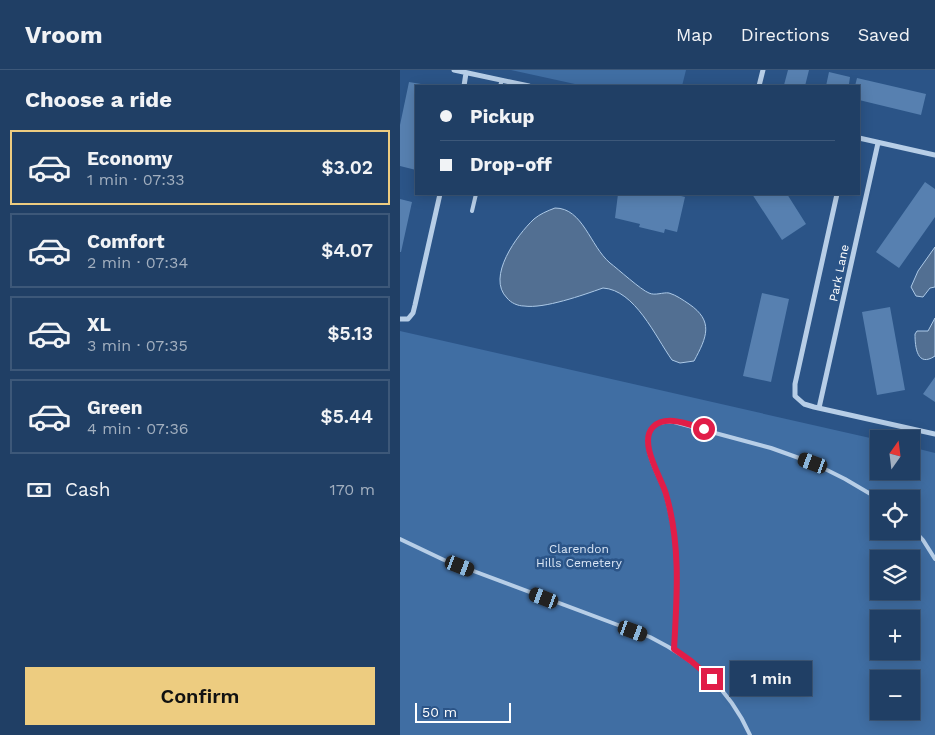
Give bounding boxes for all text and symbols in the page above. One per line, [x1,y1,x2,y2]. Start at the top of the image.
text: Vroom [25,21,103,49]
text: Map [676,24,713,45]
text: Directions [741,24,830,45]
text: Saved [858,24,910,45]
text: Choose a ride [25,87,172,112]
text: Pickup [470,105,534,128]
icon: car [27,145,72,190]
text: Economy [87,147,172,170]
text: Drop-off [470,153,552,176]
text: $3.02 [321,156,373,179]
text: 1 min · 07:33 [87,170,185,189]
icon: car [27,228,72,273]
text: Comfort [87,230,165,253]
text: $4.07 [321,239,373,262]
street label: Park Lane [826,243,852,303]
text: 2 min · 07:34 [87,253,188,272]
icon: car [27,311,72,356]
text: XL [87,313,111,336]
text: $5.13 [328,322,373,345]
text: 3 min · 07:35 [87,336,188,355]
icon: car [27,394,72,439]
text: Green [87,396,143,419]
text: $5.44 [321,405,373,428]
route start [693,418,715,440]
text: 4 min · 07:36 [87,419,189,438]
north arrow [870,430,920,480]
map controls [870,430,920,720]
car [796,451,829,475]
icon: cash [25,476,53,504]
text: Cash [65,478,111,501]
text: 170 m [329,480,375,499]
button: locate [870,490,920,540]
park label: Clarendon Hills Cemetery [536,542,623,570]
button: layers [870,550,920,600]
car [443,554,476,578]
car [527,586,560,610]
button: + [870,610,920,660]
car [616,619,649,643]
callout: 1 min [730,662,812,696]
button: Confirm [25,667,375,725]
route end [701,668,723,690]
text: 1 min [750,669,792,688]
button: − [870,670,920,720]
scale bar [415,700,511,723]
text: 50 m [422,704,457,720]

